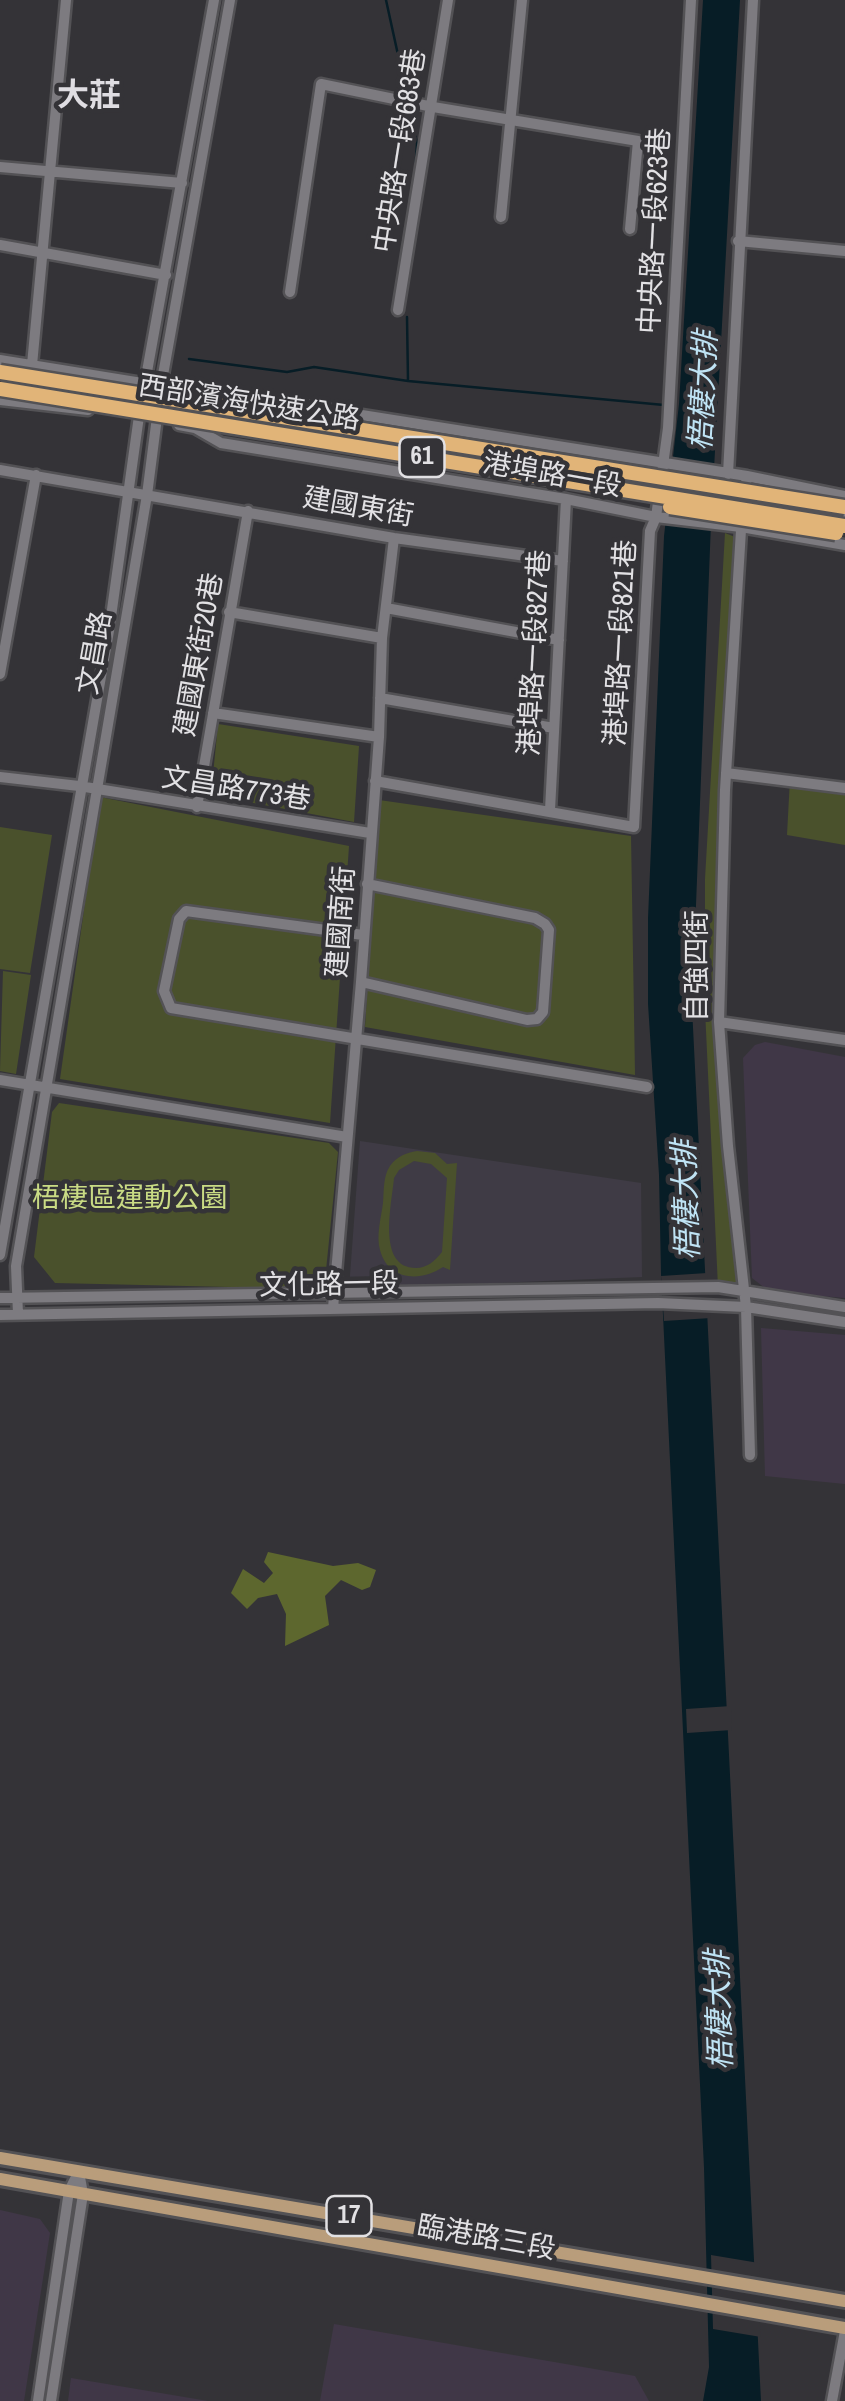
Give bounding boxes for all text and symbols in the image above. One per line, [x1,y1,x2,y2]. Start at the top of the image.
street label: 中央路一段683巷 [368,46,434,256]
district label: 大莊 [57,78,121,116]
street label: 中央路一段623巷 [634,127,678,335]
water label: 梧棲大排 [684,330,726,452]
street label: 西部濱海快速公路 [136,370,362,438]
road number: 61 [400,437,444,477]
street label: 港埠路一段 [480,447,624,505]
street label: 建國東街 [300,482,416,534]
street label: 港埠路一段821巷 [600,539,644,747]
street label: 港埠路一段827巷 [514,549,558,757]
street label: 建國東街20巷 [169,571,231,739]
street label: 文昌路 [72,609,120,697]
street label: 文昌路773巷 [159,762,313,818]
street label: 建國南街 [321,865,363,979]
street label: 自強四街 [681,910,715,1022]
water label: 梧棲大排 [668,1139,708,1261]
park label: 梧棲區運動公園 [32,1182,228,1216]
street label: 文化路一段 [259,1268,399,1304]
water label: 梧棲大排 [701,1949,741,2071]
road number: 17 [326,2196,372,2236]
street label: 臨港路三段 [414,2210,558,2268]

